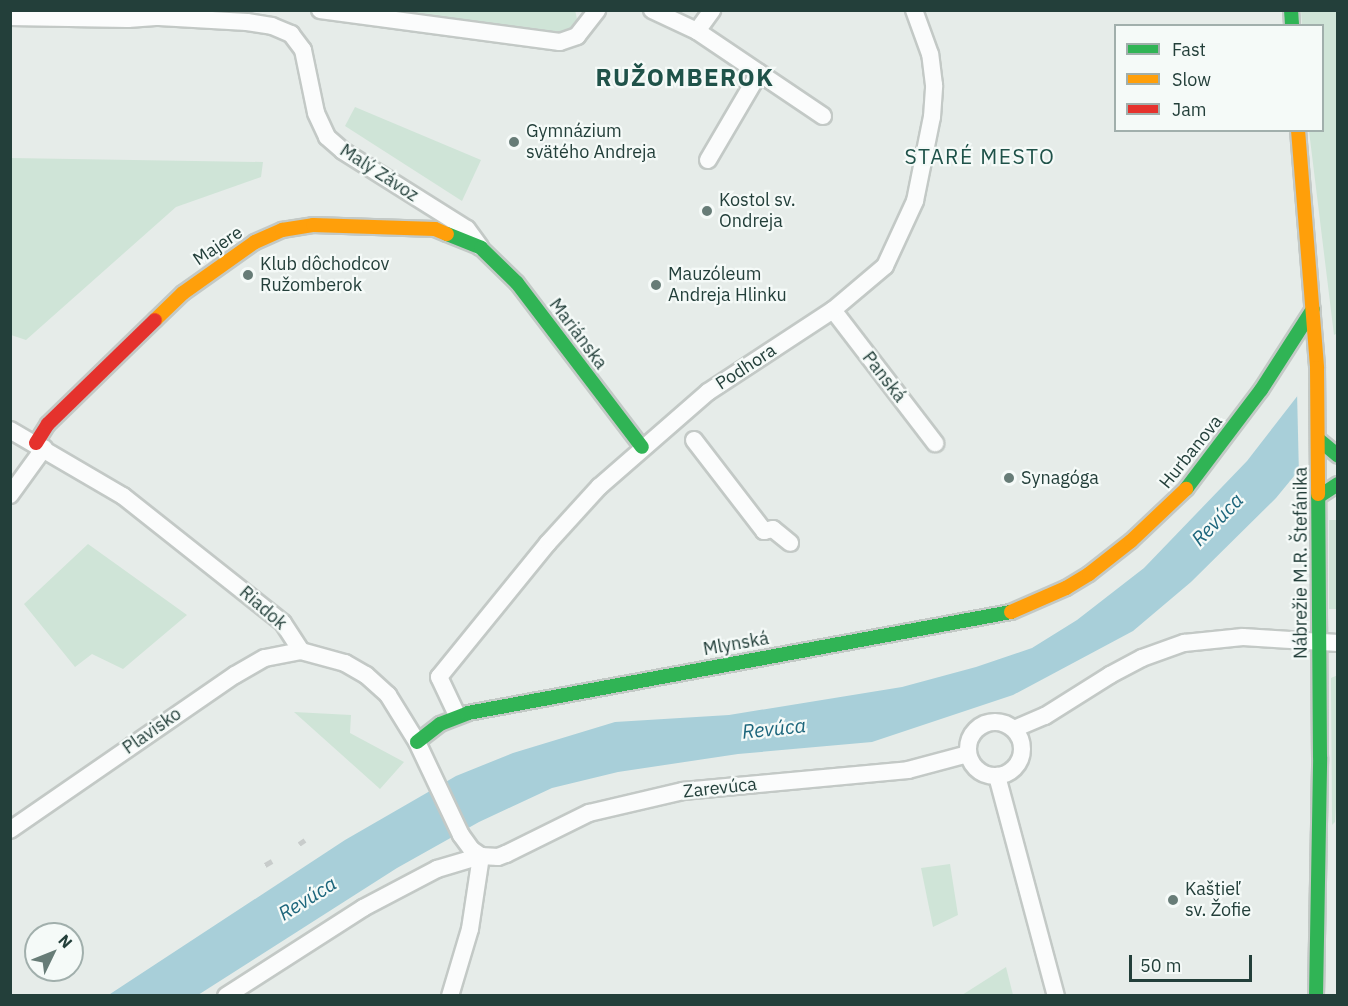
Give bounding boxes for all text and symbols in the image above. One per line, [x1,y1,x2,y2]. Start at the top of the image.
legend [1114,24,1324,132]
text: Fast [1172,38,1206,61]
district label: RUŽOMBEROK [596,64,774,92]
text: Slow [1172,68,1211,91]
text: Jam [1172,98,1207,121]
place label: Gymnázium svätého Andreja [526,121,656,164]
marker: Gymnázium svätého Andreja [507,135,521,149]
street label: Malý Závoz [336,140,422,206]
district label: STARÉ MESTO [905,143,1055,169]
place label: Kostol sv. Ondreja [719,190,796,232]
marker: Kostol sv. Ondreja [700,204,714,218]
street label: Majere [189,222,247,270]
place label: Klub dôchodcov Ružomberok [260,254,389,296]
place label: Mauzóleum Andreja Hlinku [668,264,787,306]
marker: Klub dôchodcov Ružomberok [241,268,255,282]
marker: Mauzóleum Andreja Hlinku [649,278,663,292]
street label: Mariánska [544,294,612,374]
street label: Podhora [712,340,780,394]
street label: Panská [858,347,910,407]
street label: Hurbanova [1155,411,1227,493]
place label: Synagóga [1021,467,1099,489]
street label: Nábrežie M.R. Štefánika [1290,467,1312,659]
marker: Synagóga [1002,471,1016,485]
water label: Revúca [1186,488,1248,550]
street label: Riadok [235,582,291,634]
street label: Mlynská [701,628,771,660]
street label: Plavisko [119,703,185,759]
water label: Revúca [741,713,807,743]
street label: Zarevúca [682,773,758,803]
water label: Revúca [273,871,341,925]
place label: Kaštieľ sv. Žofie [1185,879,1251,922]
marker: Kaštieľ sv. Žofie [1166,893,1180,907]
north arrow [24,922,84,982]
text: N [54,930,77,952]
scale bar [1132,943,1255,981]
text: 50 m [1140,954,1182,977]

